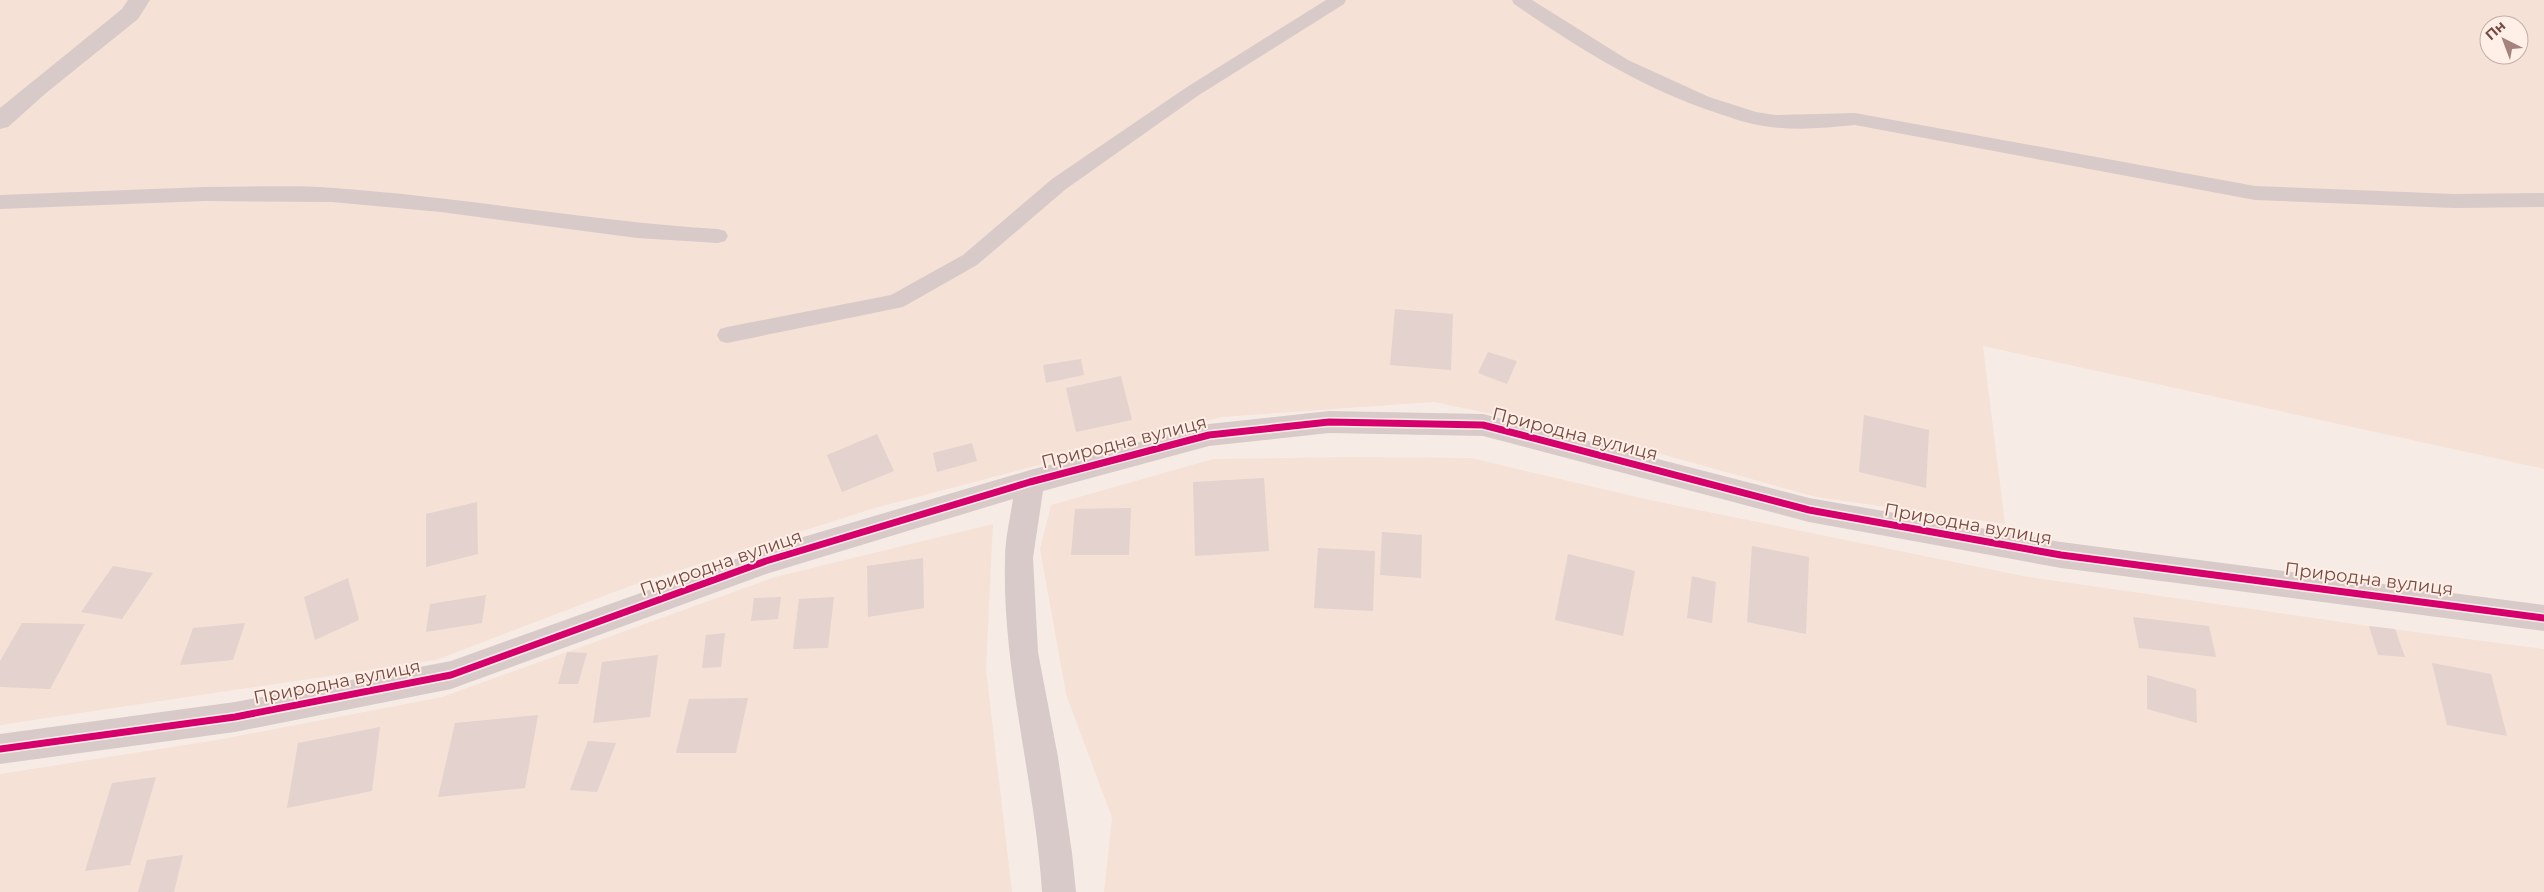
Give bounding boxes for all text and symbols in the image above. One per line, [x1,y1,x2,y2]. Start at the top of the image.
north arrow [2479,15,2529,65]
text: Пн [2481,17,2509,44]
street label: Природна вулиця [1490,403,1660,465]
street label: Природна вулиця [1039,411,1209,473]
street label: Природна вулиця [1882,498,2054,550]
street label: Природна вулиця [637,525,805,601]
street label: Природна вулиця [2283,558,2455,600]
street label: Природна вулиця [251,655,423,709]

